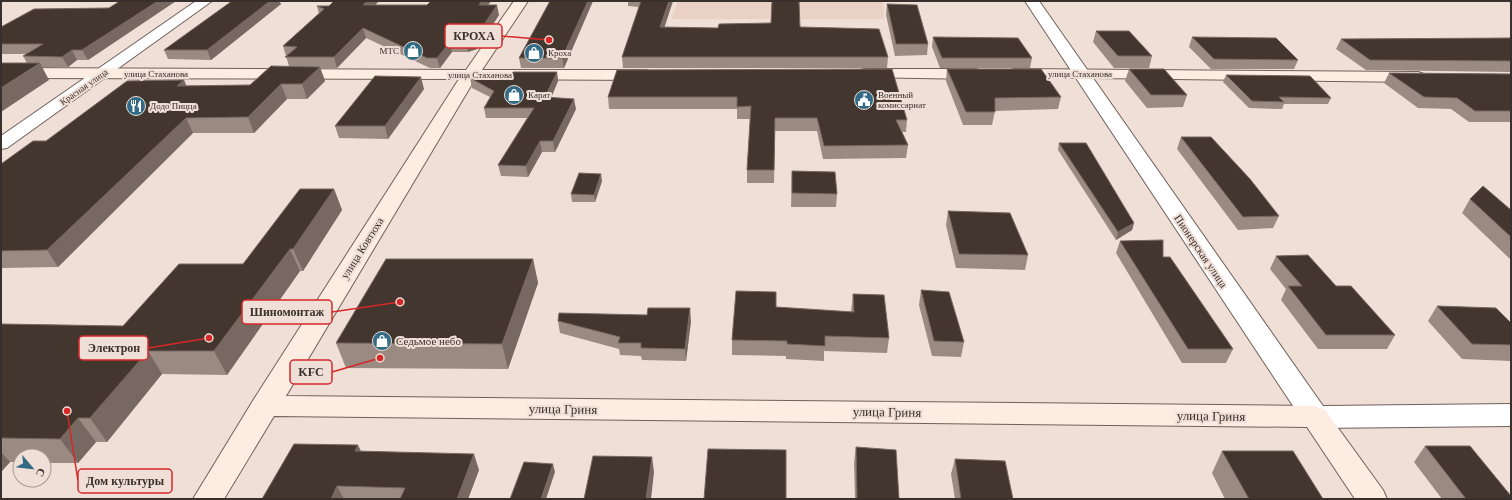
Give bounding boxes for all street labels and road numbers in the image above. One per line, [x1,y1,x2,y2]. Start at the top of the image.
street label: Красная улица [58,67,110,107]
street label: улица Стаханова [124,69,188,79]
street label: улица Стаханова [1048,69,1112,79]
street label: улица Стаханова [448,70,512,80]
street label: Пионерская улица [1172,212,1230,290]
street label: улица Ковтюха [338,215,386,281]
street label: улица Гриня [529,401,597,417]
street label: улица Гриня [853,404,921,420]
street label: улица Гриня [1177,408,1245,424]

